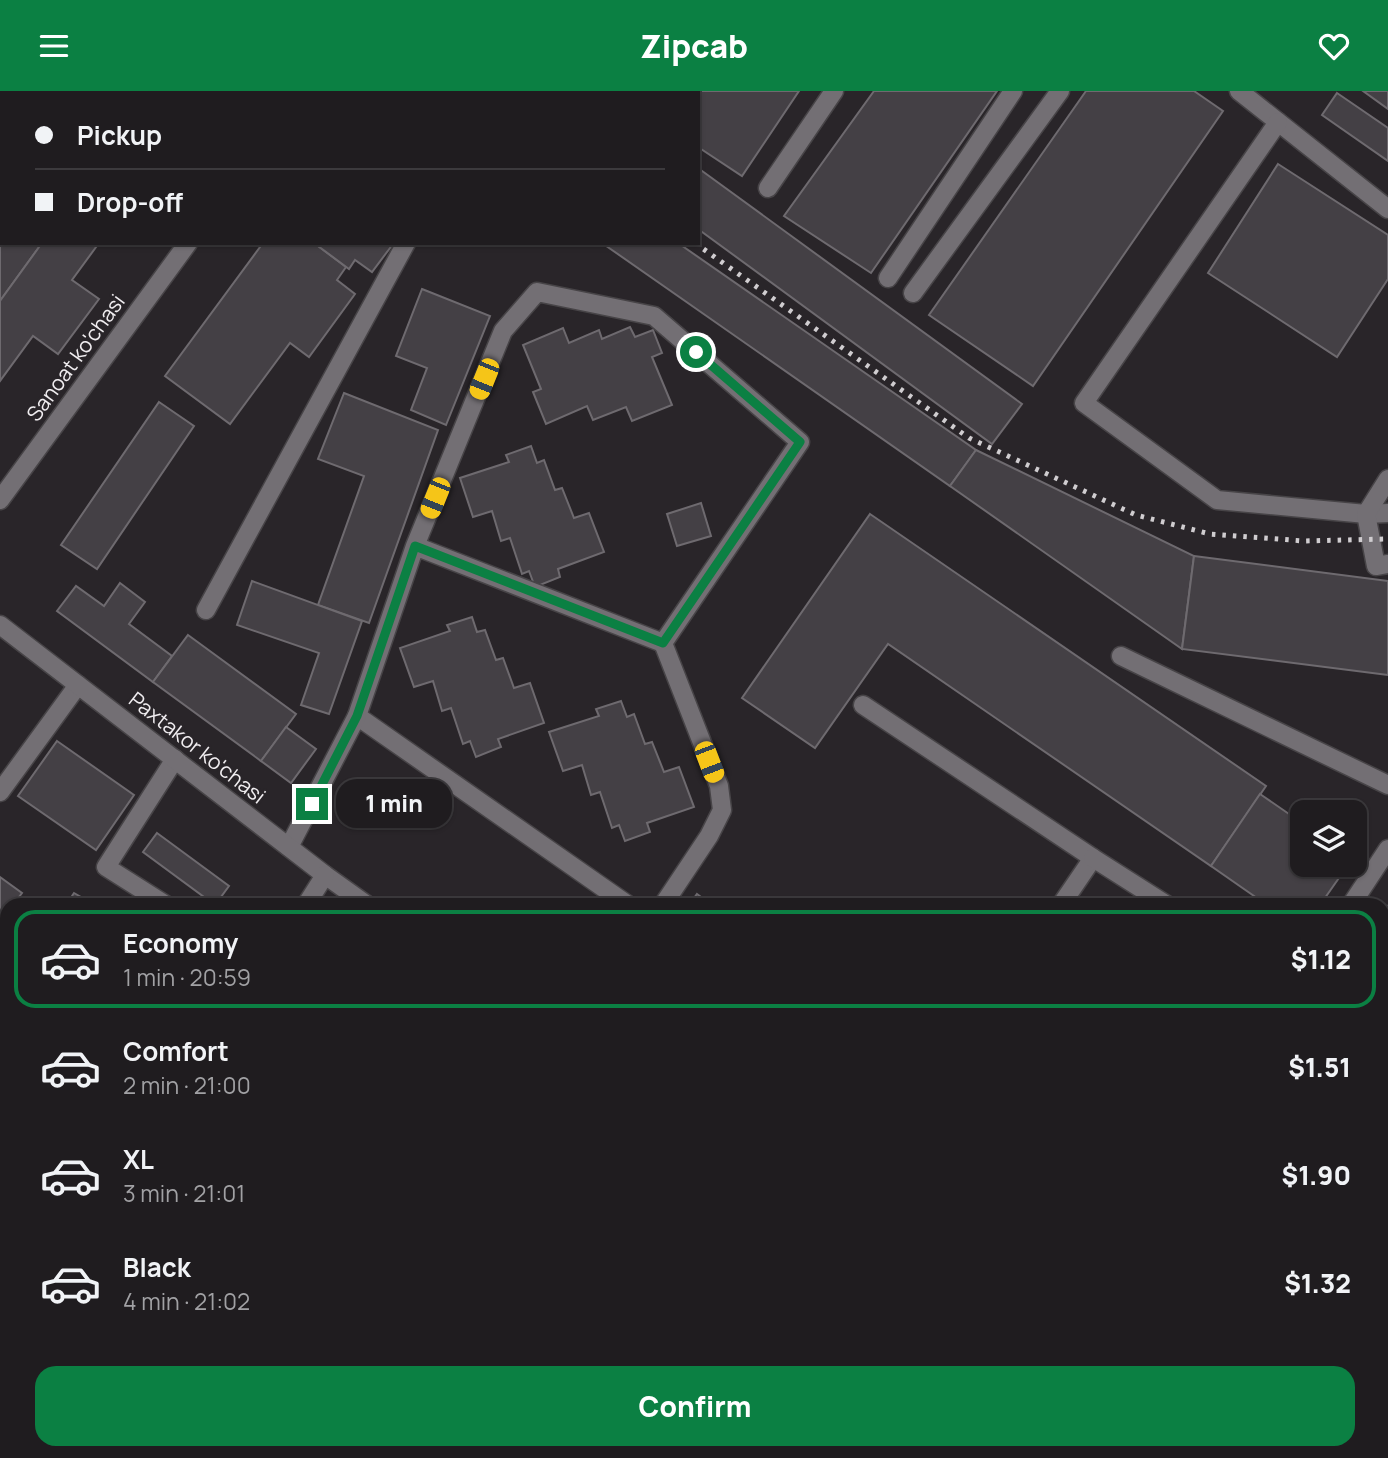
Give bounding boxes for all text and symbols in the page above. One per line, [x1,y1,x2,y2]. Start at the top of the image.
text: Zipcab [640,24,748,68]
icon: menu [35,27,73,65]
icon: heart [1315,27,1353,65]
text: Pickup [77,117,162,153]
text: Drop-off [77,184,183,220]
street label: Sanoat ko'chasi [20,288,131,426]
route start [680,336,712,368]
car [467,356,502,402]
car [418,475,453,521]
street label: Paxtakor ko'chasi [124,685,272,809]
car [692,739,727,785]
callout: 1 min [336,779,452,829]
text: 1 min [365,787,423,819]
route end [296,788,328,820]
map controls [1290,800,1367,877]
button: layers [1290,800,1367,877]
text: Economy [123,925,238,961]
icon: car [39,928,102,991]
text: $1.12 [1291,941,1351,977]
text: 1 min · 20:59 [123,961,251,993]
text: Comfort [123,1033,229,1069]
icon: car [39,1036,102,1099]
text: $1.51 [1288,1049,1351,1085]
text: 2 min · 21:00 [123,1069,251,1101]
text: XL [123,1141,154,1177]
icon: car [39,1144,102,1207]
text: $1.90 [1282,1157,1351,1193]
text: 3 min · 21:01 [123,1177,245,1209]
text: Black [123,1249,191,1285]
icon: car [39,1252,102,1315]
text: $1.32 [1284,1265,1351,1301]
text: 4 min · 21:02 [123,1285,250,1317]
button: Confirm [35,1366,1355,1446]

